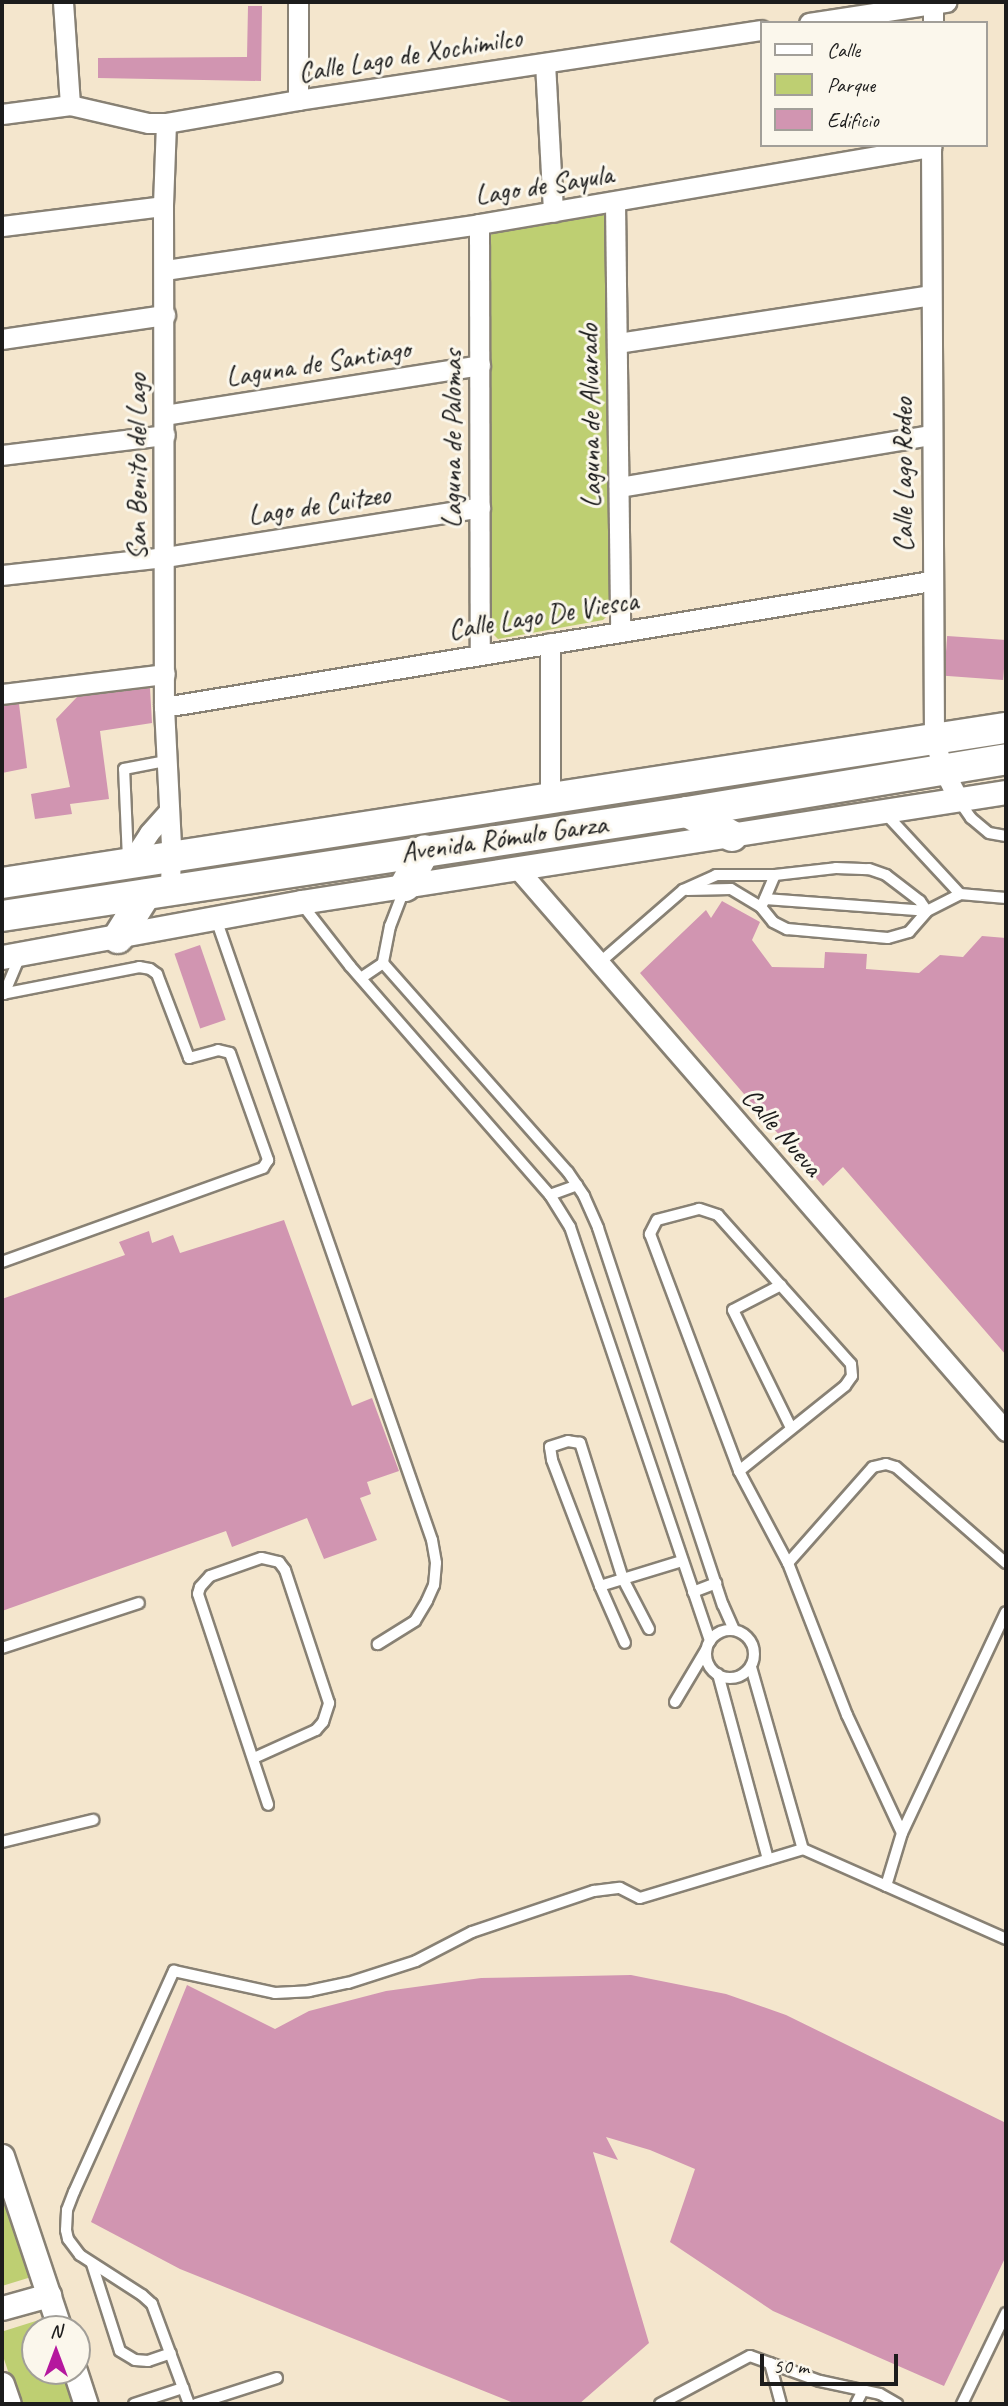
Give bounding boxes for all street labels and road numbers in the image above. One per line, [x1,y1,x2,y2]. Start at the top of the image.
street label: Calle Lago de Xochimilco [296,21,524,89]
street label: Lago de Sayula [473,158,615,212]
street label: Laguna de Alvarado [572,323,608,509]
street label: Laguna de Santiago [223,332,413,394]
street label: Laguna de Palomas [435,349,469,529]
street label: San Benito del Lago [120,373,154,561]
street label: Calle Lago Rodeo [886,397,920,553]
street label: Lago de Cuitzeo [246,477,392,533]
street label: Calle Lago De Viesca [445,583,641,647]
street label: Avenida Rómulo Garza [399,807,609,869]
street label: Calle Nueva [734,1080,830,1184]

